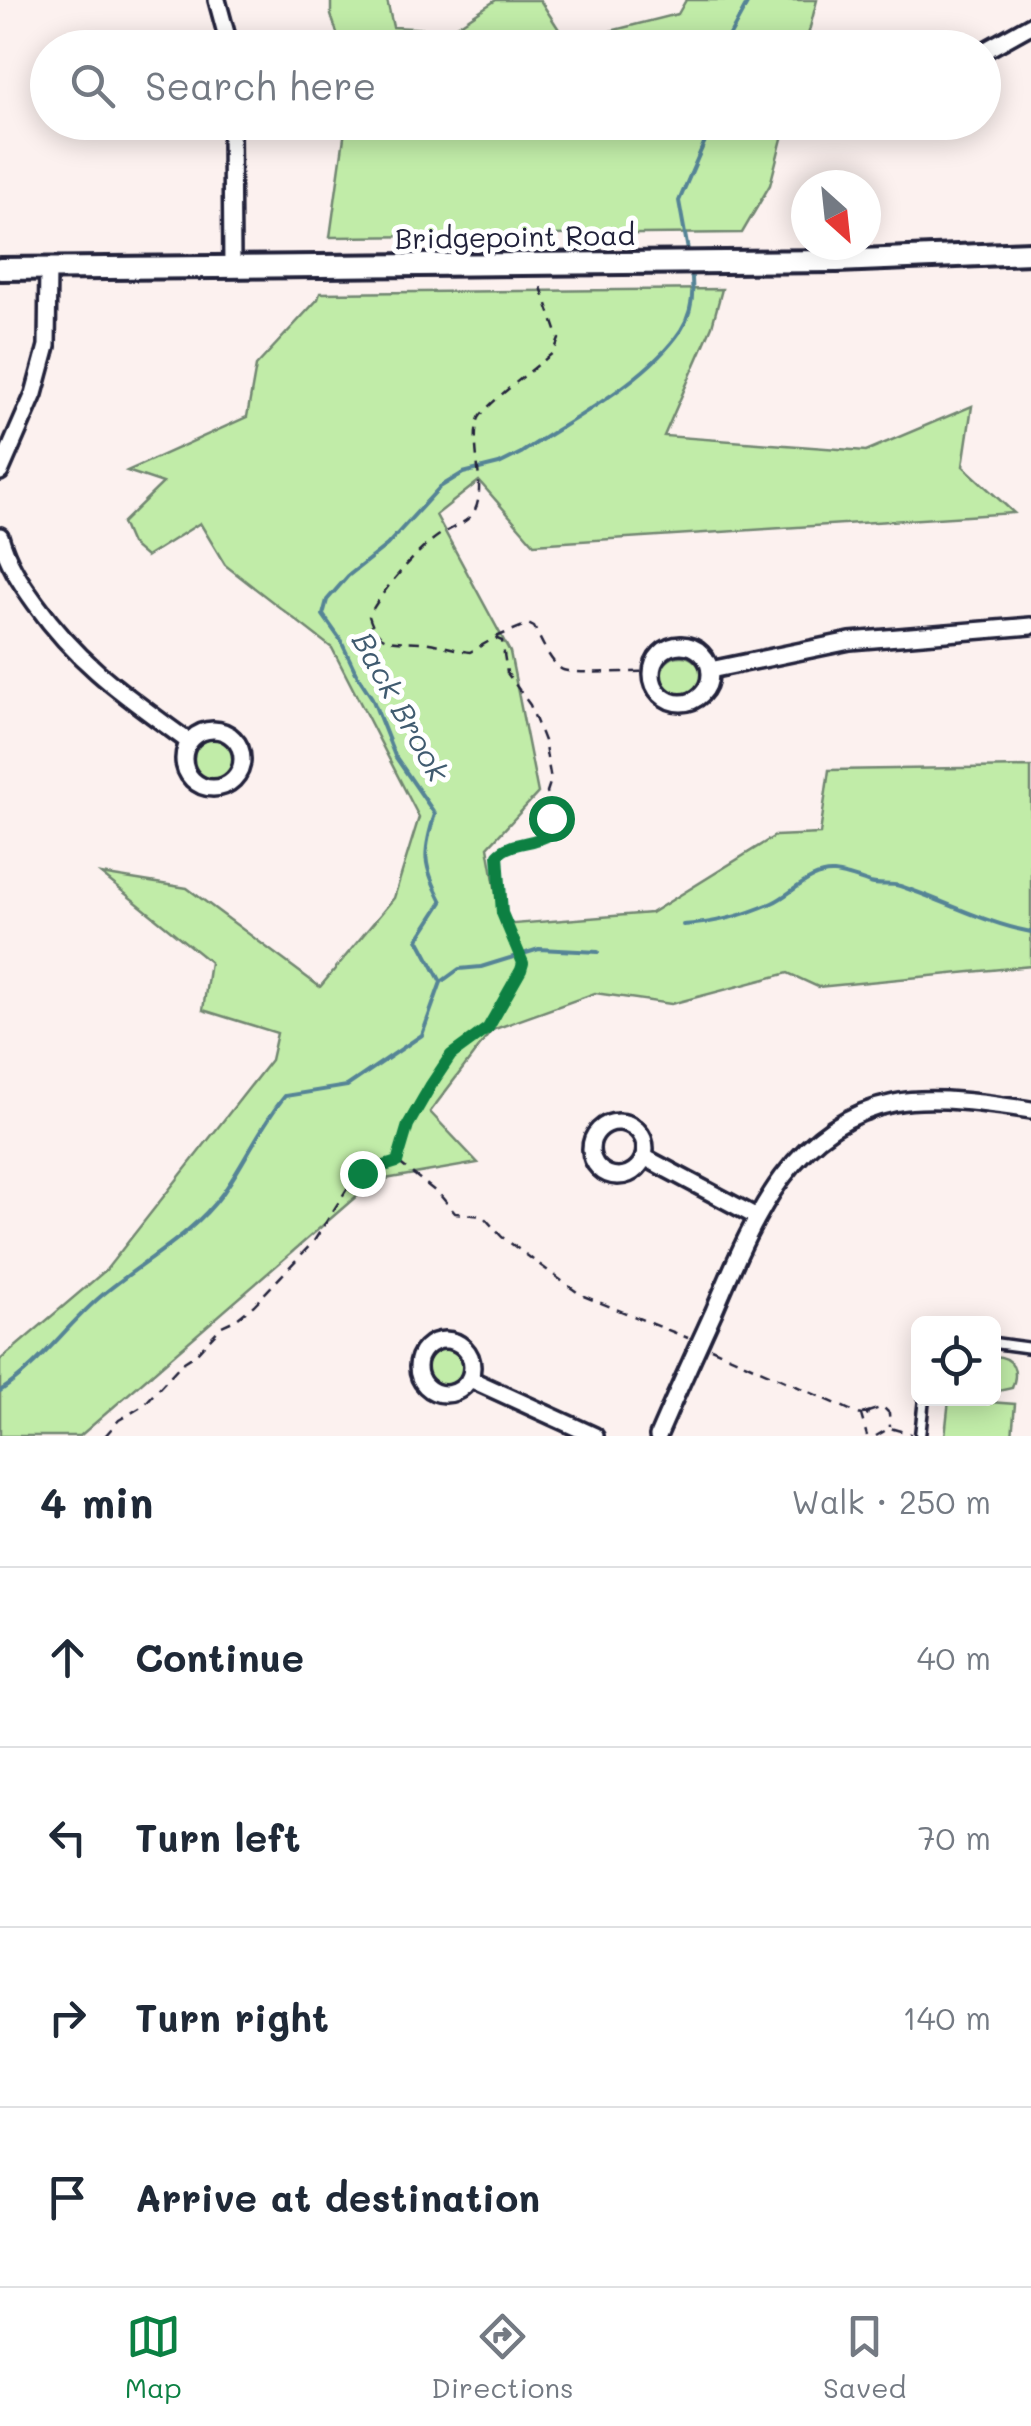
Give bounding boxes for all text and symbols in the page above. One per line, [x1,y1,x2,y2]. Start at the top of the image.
search box [30,30,1001,140]
icon: search [65,58,120,113]
text: Search here [145,60,376,110]
north arrow [791,170,881,260]
street label: Bridgepoint Road [395,216,635,256]
water label: Back Brook [344,624,460,789]
route start [529,796,575,842]
route end [340,1151,386,1197]
map controls [911,1316,1001,1406]
button: locate [911,1316,1001,1406]
text: 4 min [40,1474,153,1529]
text: Walk · 250 m [792,1480,991,1522]
icon: ahead [40,1630,95,1685]
text: Continue [135,1632,304,1682]
text: 40 m [917,1636,991,1678]
icon: left [40,1810,95,1865]
text: Turn left [135,1812,301,1862]
text: 70 m [918,1816,991,1858]
icon: right [40,1990,95,2045]
text: Turn right [135,1992,329,2042]
text: 140 m [902,1996,991,2038]
icon: arrive [40,2170,95,2225]
text: Arrive at destination [135,2172,540,2222]
tab: Map [125,2309,182,2405]
tab: Directions [431,2309,574,2405]
tab: Saved [823,2309,906,2405]

